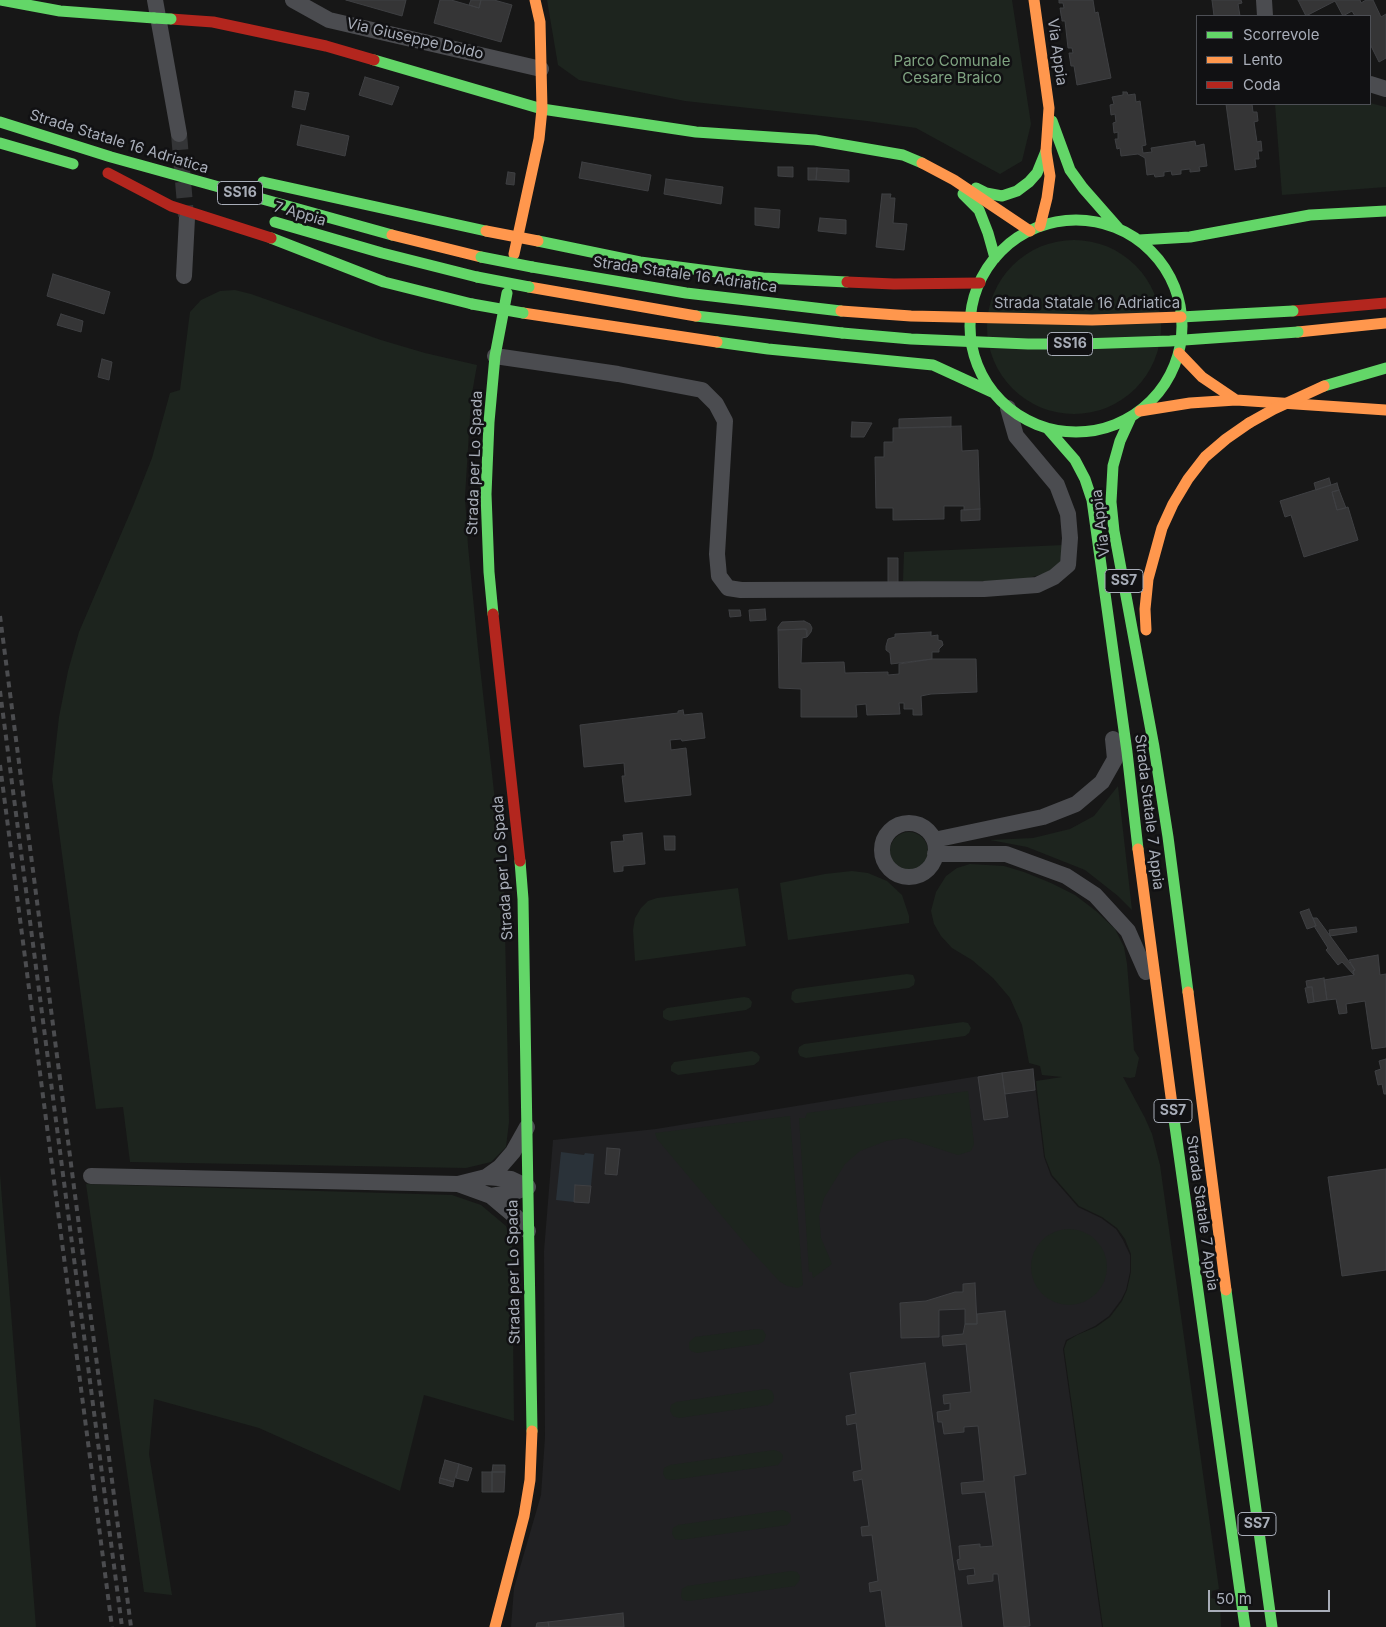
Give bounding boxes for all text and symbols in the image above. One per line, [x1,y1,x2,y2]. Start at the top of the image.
street label: Via Giuseppe Doldo [345,14,485,64]
legend [1196,15,1371,105]
street label: Via Appia [1043,17,1071,87]
text: Scorrevole [1243,25,1319,44]
text: Lento [1243,50,1283,69]
park label: Parco Comunale Cesare Braico [894,52,1010,87]
text: Coda [1243,75,1281,94]
street label: Strada Statale 16 Adriatica [27,106,211,178]
road number: SS16 [218,182,262,204]
street label: 7 Appia [272,198,328,230]
street label: Strada Statale 16 Adriatica [592,253,778,297]
street label: Strada Statale 16 Adriatica [994,294,1180,312]
road number: SS16 [1048,332,1092,356]
street label: Strada per Lo Spada [463,390,487,536]
street label: Via Appia [1088,488,1114,558]
road number: SS7 [1105,570,1143,592]
street label: Strada Statale 7 Appia [1131,733,1167,891]
street label: Strada per Lo Spada [489,795,517,941]
road number: SS7 [1154,1100,1192,1122]
street label: Strada Statale 7 Appia [1182,1134,1222,1292]
street label: Strada per Lo Spada [504,1199,524,1345]
road number: SS7 [1238,1512,1276,1536]
scale bar [1211,1580,1334,1612]
text: 50 m [1216,1589,1252,1608]

